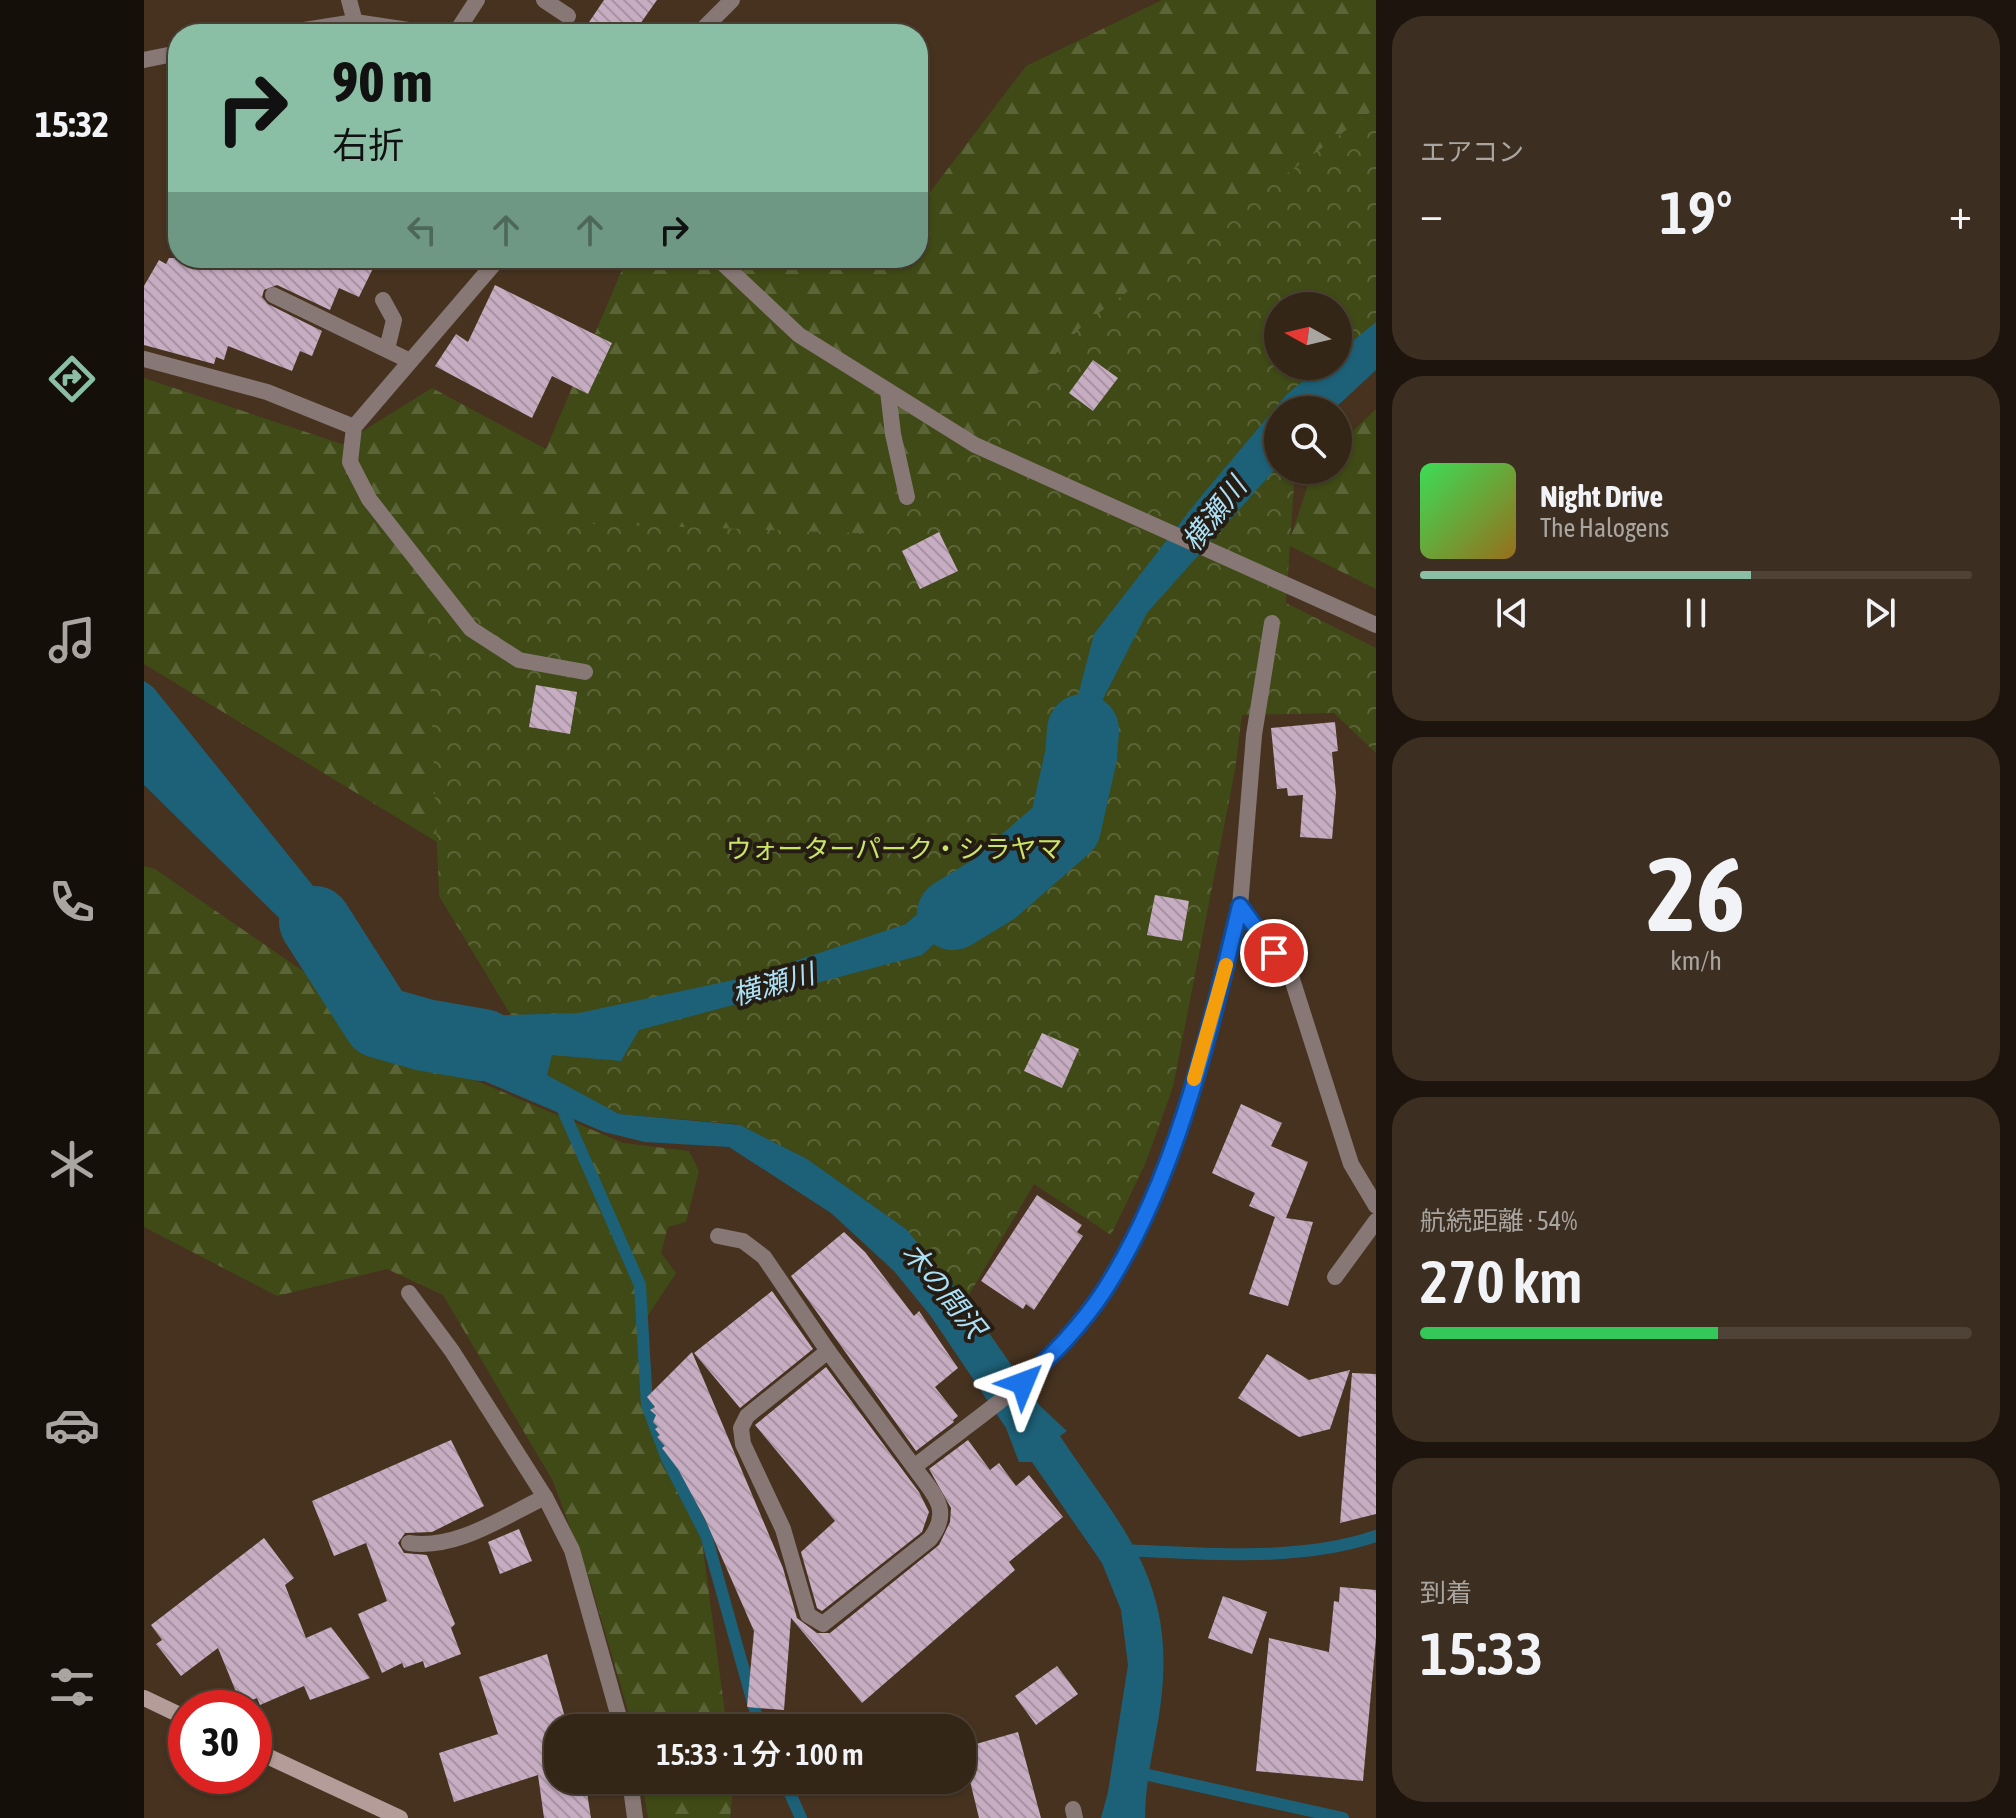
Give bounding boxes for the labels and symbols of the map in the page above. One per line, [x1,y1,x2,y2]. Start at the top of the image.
north arrow [1264,292,1352,380]
water label: 横瀬川 [1176,469,1254,557]
park label: ウォーターパーク・シラヤマ [725,834,1063,864]
pin [1240,919,1308,987]
water label: 横瀬川 [728,956,821,1011]
water label: 木の間沢 [896,1236,994,1347]
position arrow [981,1341,1065,1425]
speed limit sign: 30 [168,1690,272,1794]

